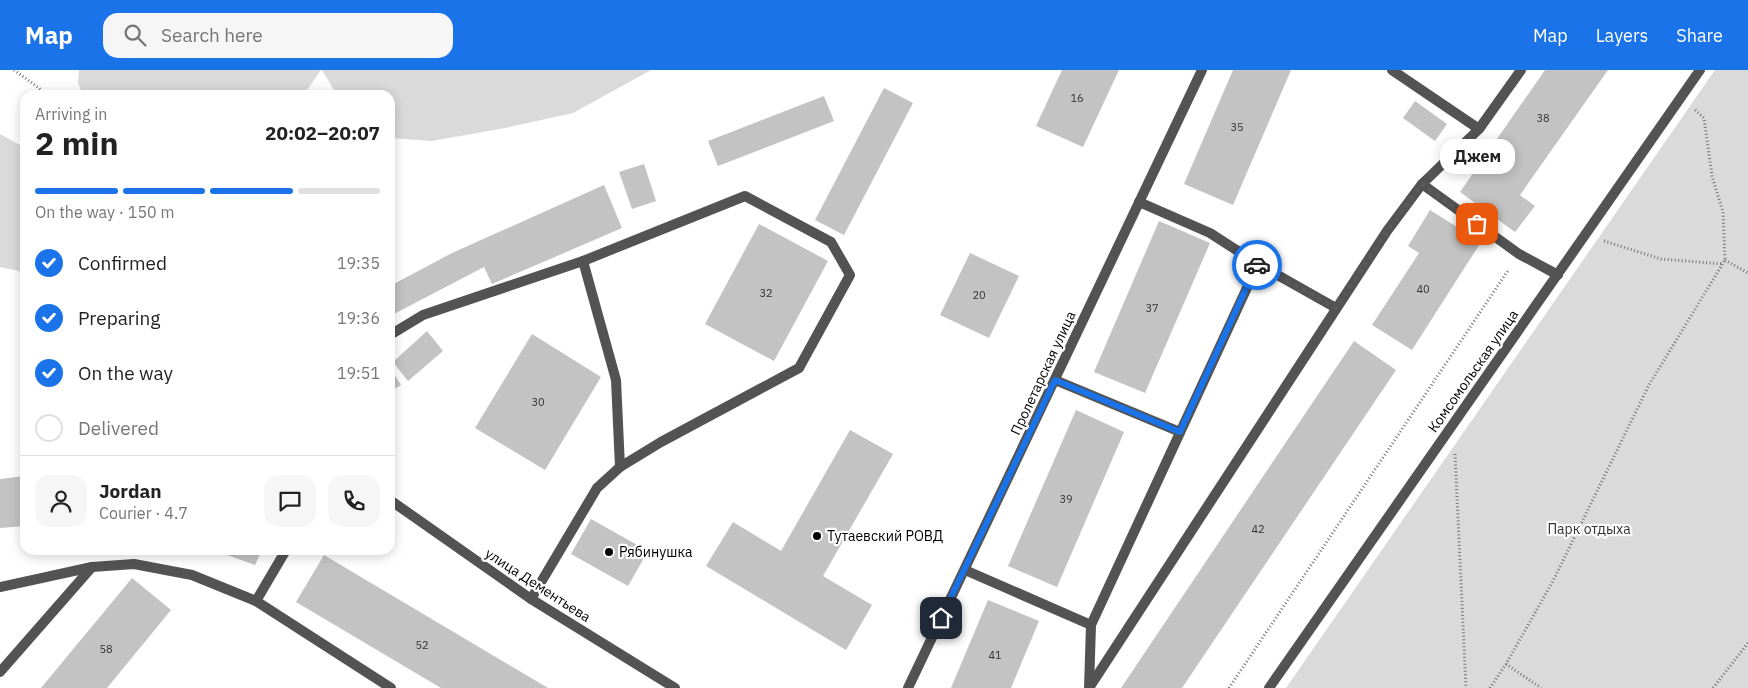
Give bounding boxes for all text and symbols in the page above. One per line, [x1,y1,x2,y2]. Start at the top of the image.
search box [103,13,453,58]
text: Map [25,19,73,51]
icon: search [121,21,149,49]
text: Search here [161,23,263,47]
text: Map [1533,24,1568,47]
text: Layers [1596,24,1648,47]
text: Share [1676,24,1723,47]
house number: 16 [1070,91,1084,105]
text: Arriving in [35,104,107,124]
house number: 38 [1536,111,1550,125]
house number: 35 [1230,120,1244,134]
text: 20:02–20:07 [265,121,380,145]
text: 2 min [35,122,119,164]
callout: Джем [1440,139,1514,174]
text: Джем [1454,146,1501,166]
text: On the way · 150 m [35,202,174,222]
pin [1456,203,1498,245]
icon: bag [1463,210,1491,238]
courier [1232,240,1282,290]
icon: check [35,249,63,277]
text: Confirmed [78,251,167,275]
icon: car [1243,251,1271,279]
text: 19:35 [337,253,380,273]
house number: 40 [1416,282,1430,296]
house number: 32 [759,286,773,300]
house number: 20 [972,288,986,302]
house number: 37 [1145,301,1159,315]
icon: check [35,304,63,332]
text: Preparing [78,306,160,330]
street label: Комсомольская улица [1424,306,1522,436]
text: 19:36 [337,308,380,328]
street label: Пролетарская улица [1006,308,1080,438]
icon: check [35,359,63,387]
text: On the way [78,361,173,385]
text: 19:51 [337,363,380,383]
house number: 30 [531,395,545,409]
text: Delivered [78,416,159,440]
button: person [35,475,87,527]
button: chat [264,475,316,527]
button: phone [328,475,380,527]
text: Jordan [99,479,162,503]
house number: 39 [1059,492,1073,506]
text: Courier · 4.7 [99,503,188,523]
park label: Парк отдыха [1547,520,1631,538]
house number: 42 [1251,522,1265,536]
place label: Тутаевский РОВД [827,527,943,545]
marker: Тутаевский РОВД [811,530,823,542]
place label: Рябинушка [619,543,693,561]
street label: улица Дементьева [482,544,595,626]
marker: Рябинушка [603,546,615,558]
pin [920,597,962,639]
icon: home [927,604,955,632]
house number: 52 [415,638,429,652]
house number: 58 [99,642,113,656]
house number: 41 [988,648,1002,662]

